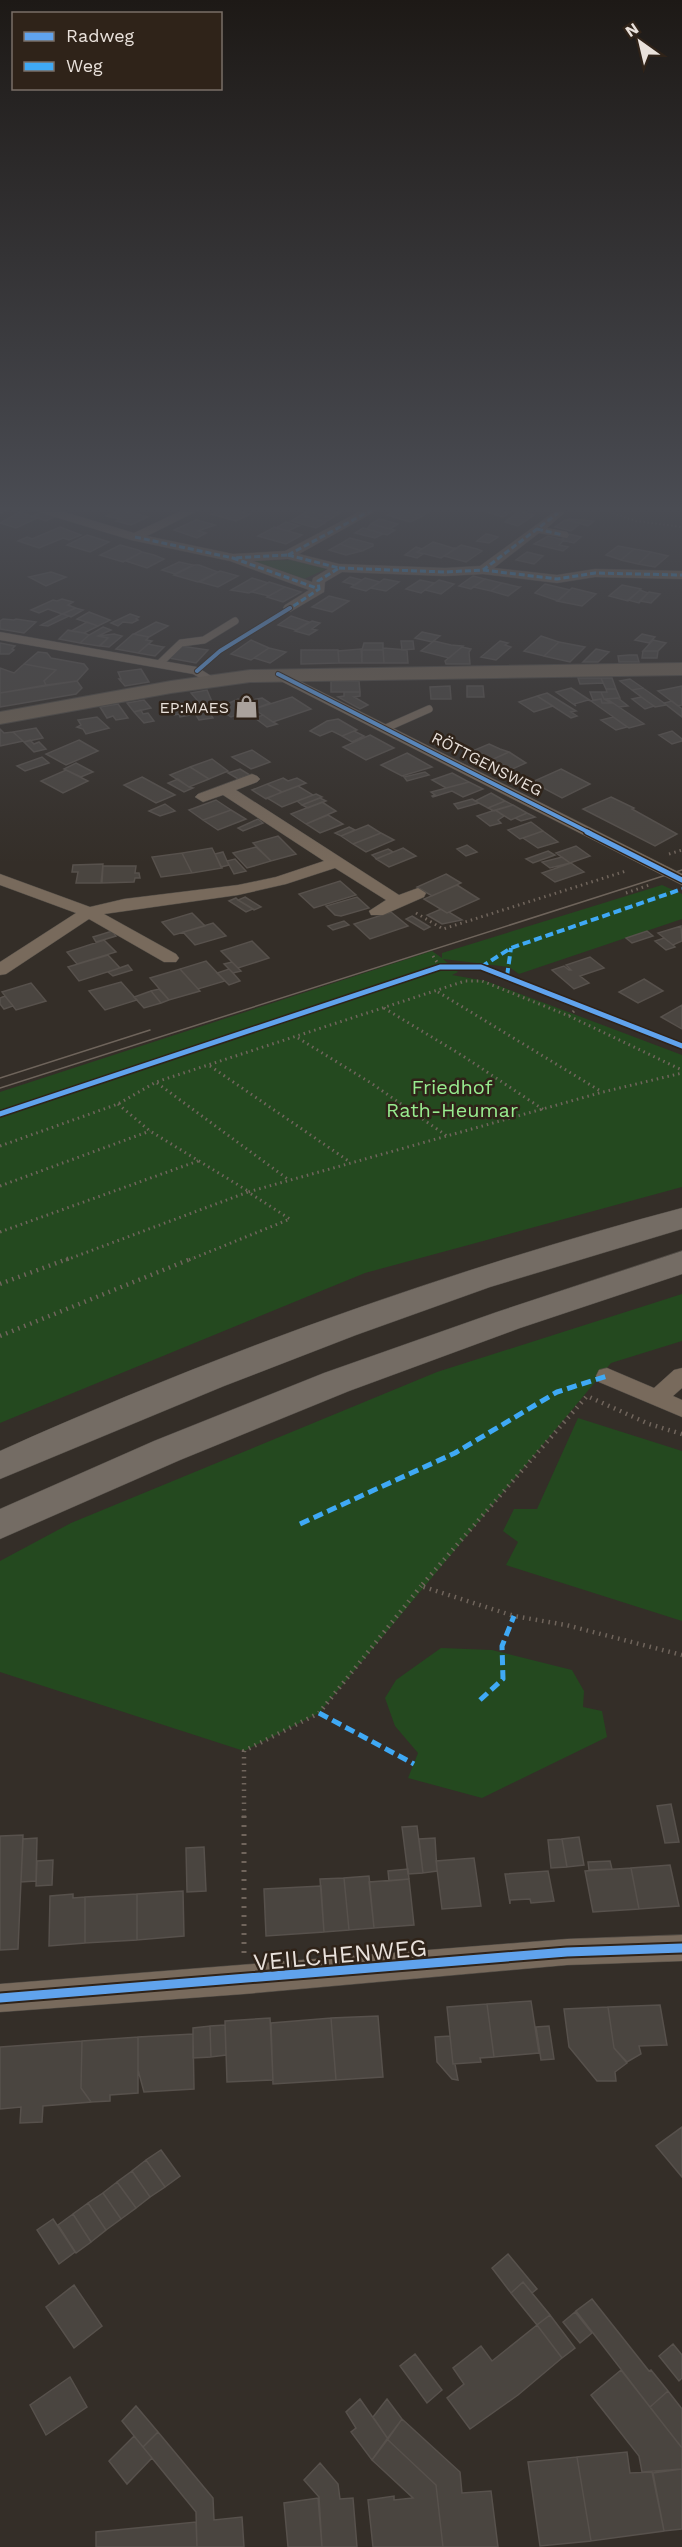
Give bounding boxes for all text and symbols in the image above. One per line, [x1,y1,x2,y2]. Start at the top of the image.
legend [12,12,222,90]
north arrow [610,12,670,72]
text: N [622,19,642,41]
text: Radweg [66,25,135,46]
text: Weg [66,55,103,76]
shop icon: EP:MAES [234,694,260,720]
place label: EP:MAES [160,698,229,717]
street label: RÖTTGENSWEG [428,728,546,800]
park label: Friedhof Rath-Heumar [386,1075,518,1122]
street label: VEILCHENWEG [252,1933,428,1977]

